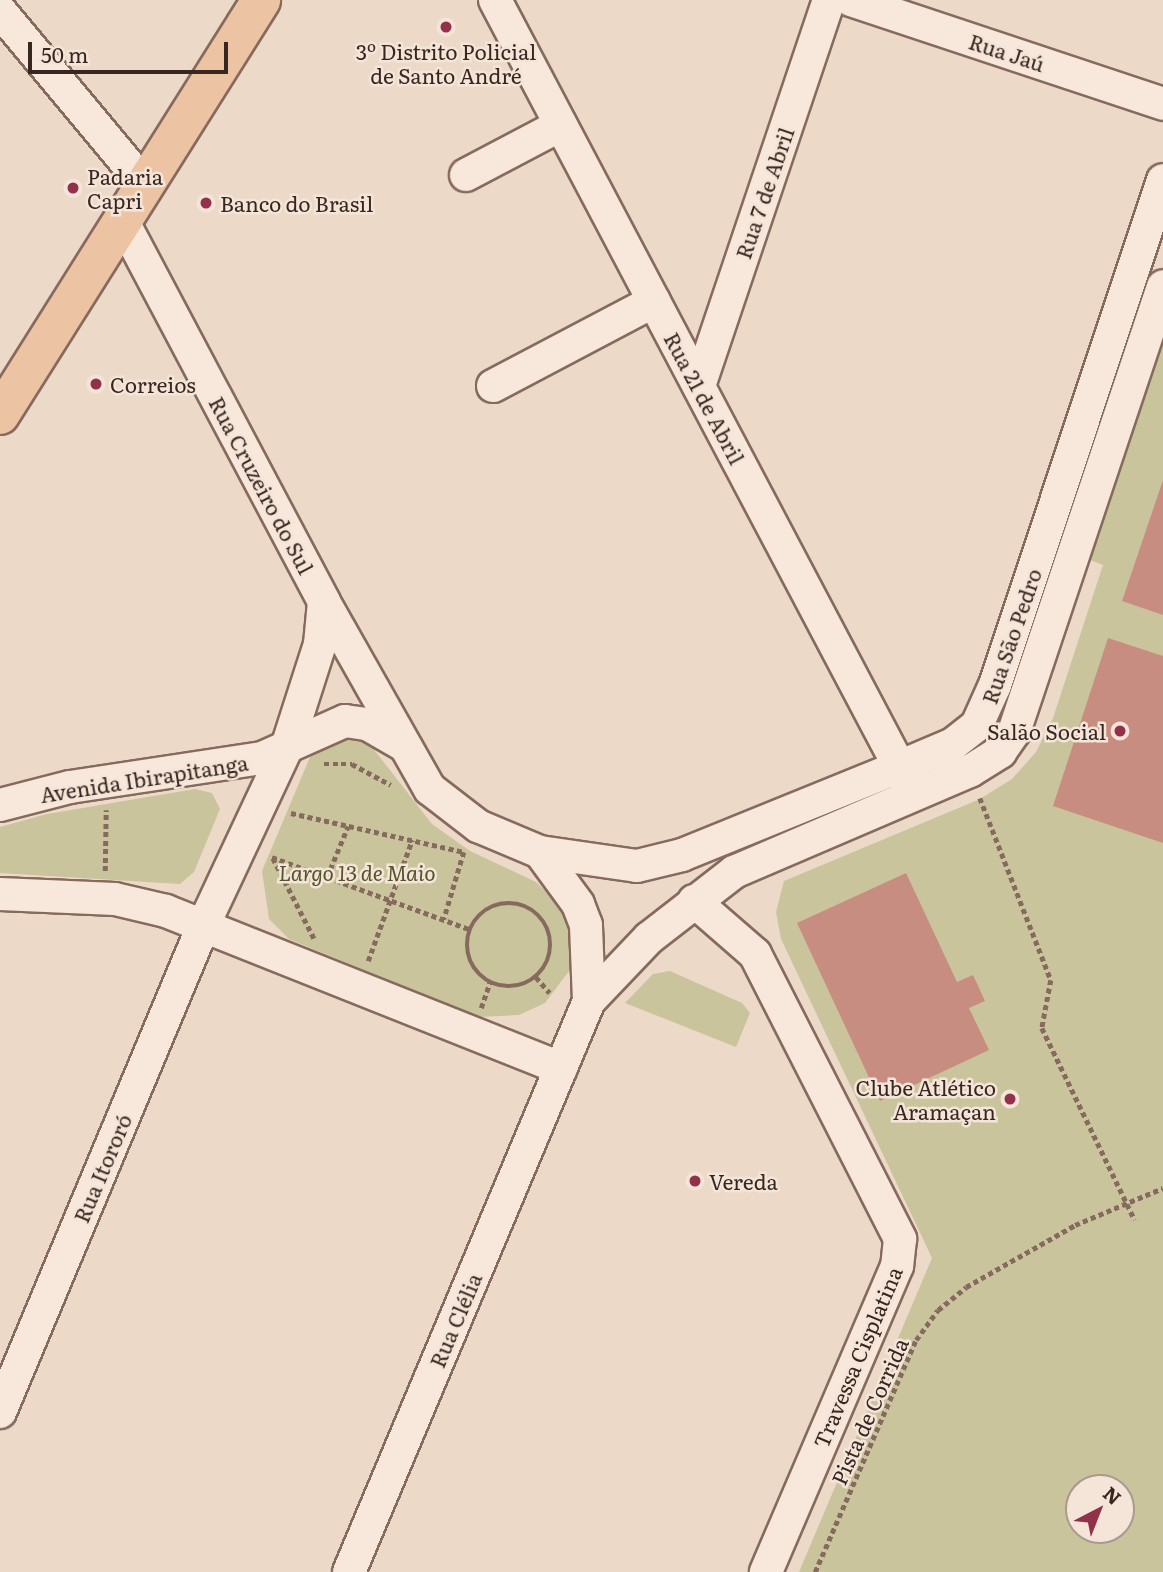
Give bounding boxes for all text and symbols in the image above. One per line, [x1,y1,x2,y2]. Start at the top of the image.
marker: 3º Distrito Policial de Santo André [438,19,454,35]
scale bar [32,28,231,72]
street label: Rua Jaú [966,28,1048,76]
text: 50 m [41,38,88,69]
place label: 3º Distrito Policial de Santo André [356,38,536,88]
street label: Rua 7 de Abril [730,124,798,262]
place label: Padaria Capri [87,163,163,213]
marker: Padaria Capri [65,180,81,196]
place label: Banco do Brasil [220,190,373,216]
marker: Banco do Brasil [198,195,214,211]
street label: Rua 21 de Abril [660,328,750,468]
place label: Correios [110,371,196,397]
marker: Correios [88,376,104,392]
street label: Rua Cruzeiro do Sul [205,392,319,578]
street label: Rua São Pedro [976,565,1046,707]
place label: Salão Social [987,718,1106,744]
marker: Salão Social [1112,723,1128,739]
street label: Avenida Ibirapitanga [38,749,250,807]
park label: Largo 13 de Maio [278,859,436,885]
place label: Clube Atlético Aramaçan [856,1074,996,1124]
marker: Clube Atlético Aramaçan [1002,1091,1018,1107]
street label: Rua Itororó [68,1110,136,1226]
place label: Vereda [709,1168,778,1194]
marker: Vereda [687,1173,703,1189]
street label: Travessa Cisplatina [807,1263,907,1451]
street label: Rua Clélia [424,1269,486,1371]
street label: Pista de Corrida [825,1334,913,1488]
north arrow [1065,1474,1135,1544]
text: N [1097,1479,1128,1511]

